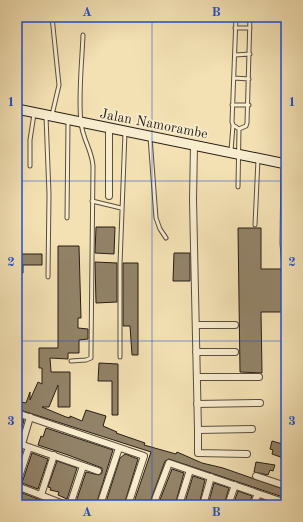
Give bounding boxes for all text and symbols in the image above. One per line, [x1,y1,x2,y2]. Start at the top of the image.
text: A [82,6,92,19]
text: B [211,6,221,19]
text: 1 [7,96,15,109]
text: 1 [288,96,296,109]
street label: Jalan Namorambe [99,107,209,141]
text: 2 [7,256,15,269]
text: 2 [288,256,296,269]
text: 3 [7,415,15,428]
text: 3 [288,415,296,428]
text: A [82,506,92,519]
text: B [211,506,221,519]

